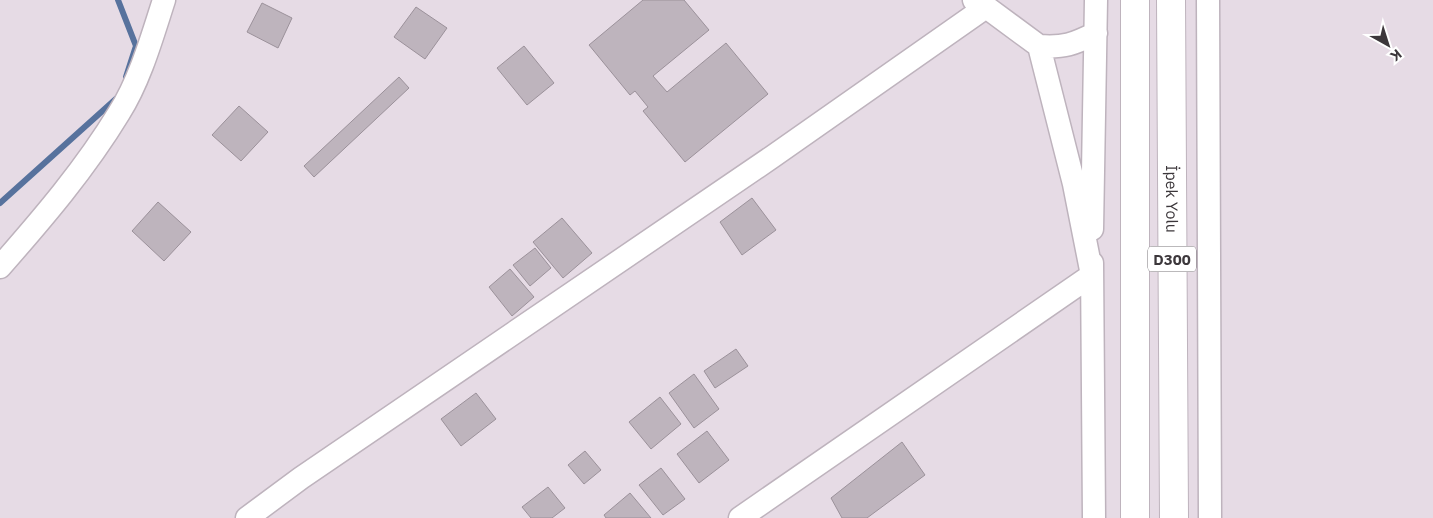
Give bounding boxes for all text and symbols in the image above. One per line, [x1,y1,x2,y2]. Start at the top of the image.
north arrow [1363,20,1413,70]
text: K [1387,45,1406,65]
street label: İpek Yolu [1162,165,1182,233]
road number: D300 [1148,246,1196,272]

